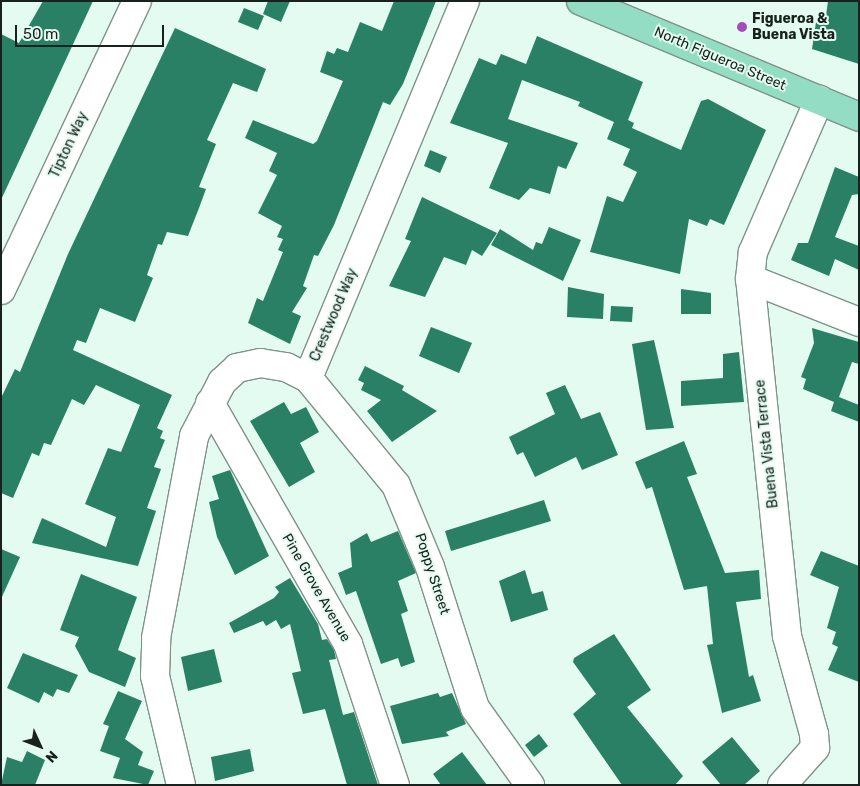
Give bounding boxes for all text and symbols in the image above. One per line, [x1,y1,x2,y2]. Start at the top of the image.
place label: Figueroa & Buena Vista [752,11,835,44]
scale bar [18,15,166,47]
marker: Figueroa & Buena Vista [736,21,748,33]
street label: North Figueroa Street [652,24,788,94]
text: 50 m [23,25,58,43]
street label: Tipton Way [46,109,92,181]
street label: Crestwood Way [307,266,361,364]
street label: Buena Vista Terrace [752,378,782,510]
street label: Pine Grove Avenue [278,531,354,645]
street label: Poppy Street [411,531,453,617]
north arrow [15,721,65,771]
text: N [42,747,61,766]

